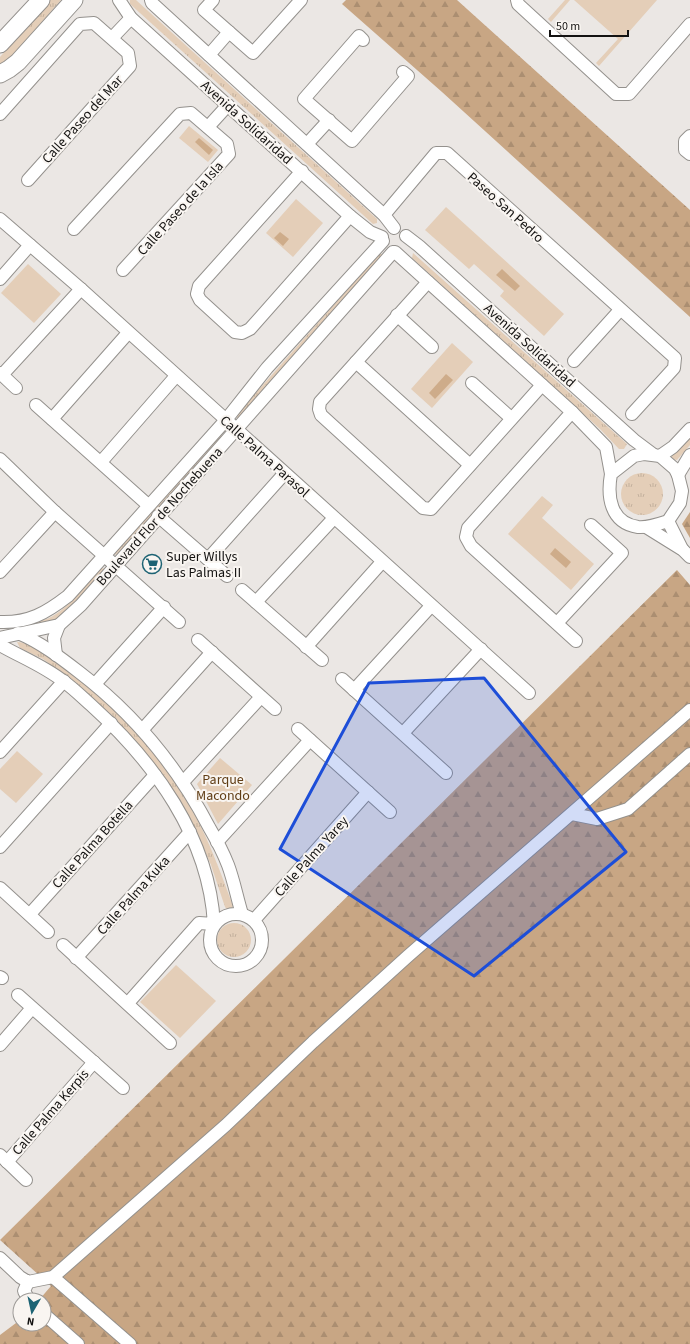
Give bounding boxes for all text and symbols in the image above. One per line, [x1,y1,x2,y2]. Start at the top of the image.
scale bar [550,12,628,38]
text: 50 m [556,18,580,35]
street label: Calle Paseo del Mar [38,71,128,168]
street label: Avenida Solidaridad [196,76,297,169]
street label: Calle Paseo de la Isla [133,157,229,260]
street label: Paseo San Pedro [463,168,548,248]
street label: Avenida Solidaridad [479,299,580,392]
street label: Calle Palma Parasol [215,411,314,503]
street label: Boulevard Flor de Nochebuena [92,443,228,590]
place label: Super Willys Las Palmas II [166,547,241,583]
supermarket icon: Super Willys Las Palmas II [141,553,163,575]
park label: Parque Macondo [196,770,250,806]
street label: Calle Palma Botella [48,796,138,893]
street label: Calle Palma Yarey [270,812,354,901]
street label: Calle Palma Kuka [93,852,175,940]
street label: Calle Palma Kerpis [8,1065,94,1160]
north arrow [12,1292,52,1332]
text: N [26,1313,35,1329]

